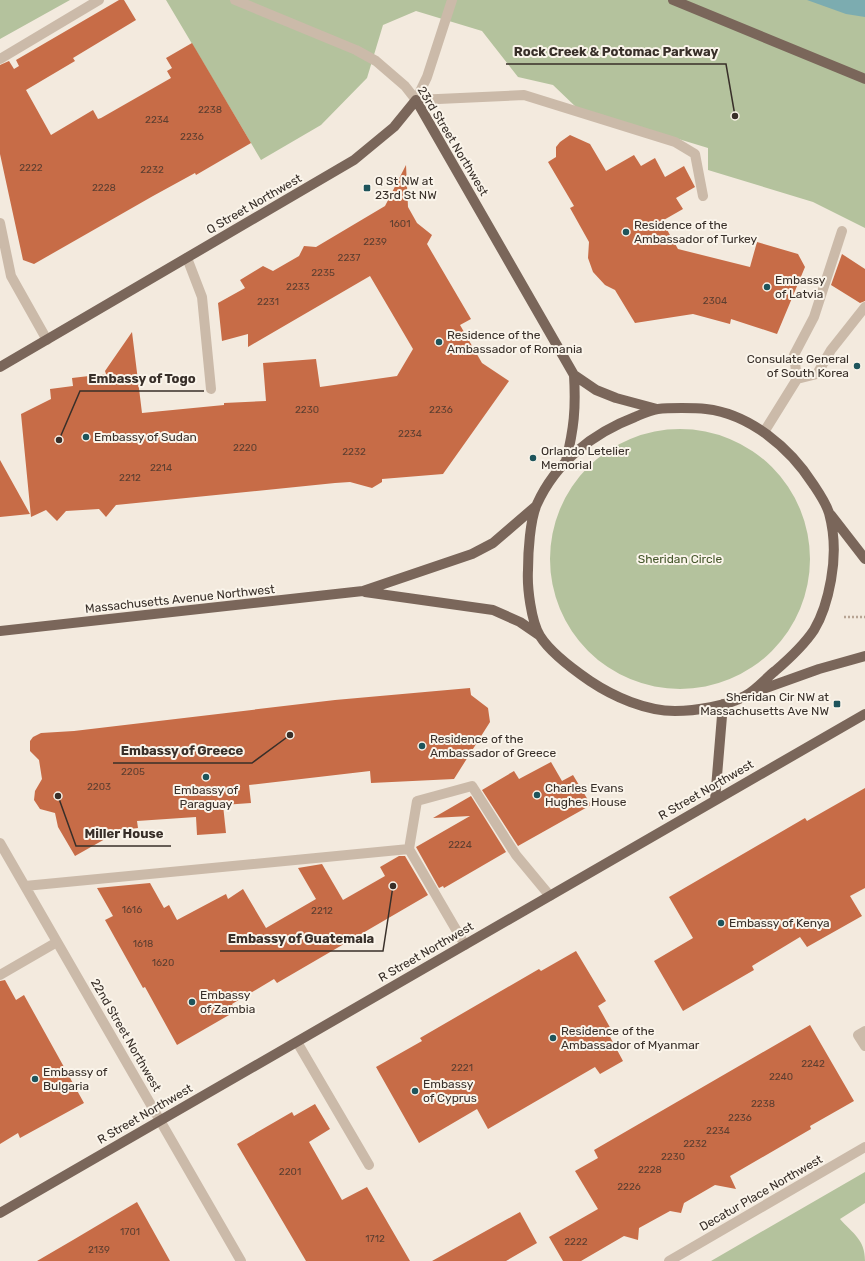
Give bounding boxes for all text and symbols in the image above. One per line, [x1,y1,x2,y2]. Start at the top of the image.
callout: Rock Creek & Potomac Parkway [506,39,726,64]
text: Rock Creek & Potomac Parkway [514,44,718,59]
street label: 23rd Street Northwest [415,84,491,198]
house number: 2238 [198,104,222,116]
house number: 2234 [145,114,169,126]
house number: 2236 [180,131,204,143]
house number: 2222 [19,162,43,174]
house number: 2232 [140,164,164,176]
street label: Q Street Northwest [204,171,304,237]
place label: Q St NW at 23rd St NW [375,174,437,202]
house number: 2228 [92,182,116,194]
marker: Q St NW at 23rd St NW [362,183,372,193]
house number: 1601 [390,218,410,230]
place label: Residence of the Ambassador of Turkey [634,218,758,246]
marker: Residence of the Ambassador of Turkey [621,227,631,237]
house number: 2239 [363,236,387,248]
house number: 2237 [338,252,360,264]
house number: 2235 [311,267,335,279]
place label: Embassy of Latvia [775,273,826,301]
house number: 2233 [286,281,310,293]
marker: Embassy of Latvia [762,282,772,292]
house number: 2304 [703,295,727,307]
house number: 2231 [257,296,279,308]
place label: Residence of the Ambassador of Romania [447,328,582,356]
marker: Residence of the Ambassador of Romania [434,337,444,347]
place label: Consulate General of South Korea [747,352,849,380]
marker: Consulate General of South Korea [852,361,862,371]
callout: Embassy of Togo [80,366,204,391]
text: Embassy of Togo [88,371,196,386]
house number: 2230 [295,404,319,416]
house number: 2236 [429,404,453,416]
house number: 2234 [398,428,422,440]
place label: Embassy of Sudan [94,430,197,444]
marker: Embassy of Sudan [81,432,91,442]
house number: 2220 [233,442,257,454]
place label: Orlando Letelier Memorial [541,444,630,472]
house number: 2232 [342,446,366,458]
marker: Orlando Letelier Memorial [528,453,538,463]
house number: 2214 [150,462,172,474]
house number: 2212 [119,472,141,484]
park label: Sheridan Circle [638,552,723,566]
street label: Massachusetts Avenue Northwest [84,582,276,616]
place label: Sheridan Cir NW at Massachusetts Ave NW [700,690,829,718]
marker: Sheridan Cir NW at Massachusetts Ave NW [832,699,842,709]
place label: Residence of the Ambassador of Greece [430,732,556,760]
callout: Embassy of Greece [113,738,252,763]
marker: Residence of the Ambassador of Greece [417,741,427,751]
text: Embassy of Greece [121,743,244,758]
street label: R Street Northwest [656,757,756,823]
house number: 2205 [121,766,145,778]
marker: Embassy of Paraguay [201,772,211,782]
house number: 2203 [87,781,111,793]
place label: Charles Evans Hughes House [545,781,627,809]
place label: Embassy of Paraguay [174,783,239,811]
marker: Charles Evans Hughes House [532,790,542,800]
callout: Miller House [76,821,171,846]
text: Miller House [85,826,164,841]
house number: 2224 [448,839,472,851]
house number: 1616 [122,904,142,916]
house number: 2212 [311,905,333,917]
place label: Embassy of Kenya [729,916,830,930]
marker: Embassy of Kenya [716,918,726,928]
street label: R Street Northwest [376,919,476,985]
callout: Embassy of Guatemala [220,926,383,951]
text: Embassy of Guatemala [228,931,374,946]
house number: 1618 [133,938,153,950]
house number: 1620 [152,957,174,969]
street label: 22nd Street Northwest [88,976,164,1094]
place label: Embassy of Zambia [200,988,255,1016]
marker: Embassy of Zambia [187,997,197,1007]
place label: Residence of the Ambassador of Myanmar [561,1024,700,1052]
marker: Residence of the Ambassador of Myanmar [548,1033,558,1043]
house number: 2242 [801,1058,825,1070]
house number: 2221 [451,1062,473,1074]
place label: Embassy of Bulgaria [43,1065,108,1093]
house number: 2240 [769,1071,793,1083]
marker: Embassy of Bulgaria [30,1074,40,1084]
place label: Embassy of Cyprus [423,1077,477,1105]
street label: R Street Northwest [95,1081,195,1147]
marker: Embassy of Cyprus [410,1086,420,1096]
house number: 2238 [751,1098,775,1110]
house number: 2236 [728,1112,752,1124]
house number: 2234 [706,1125,730,1137]
house number: 2232 [683,1138,707,1150]
house number: 2230 [661,1151,685,1163]
street label: Decatur Place Northwest [697,1152,825,1234]
house number: 2228 [638,1164,662,1176]
house number: 2201 [279,1166,301,1178]
house number: 2226 [617,1181,641,1193]
house number: 1701 [120,1226,140,1238]
house number: 1712 [365,1233,385,1245]
house number: 2222 [564,1236,588,1248]
house number: 2139 [88,1244,110,1256]

